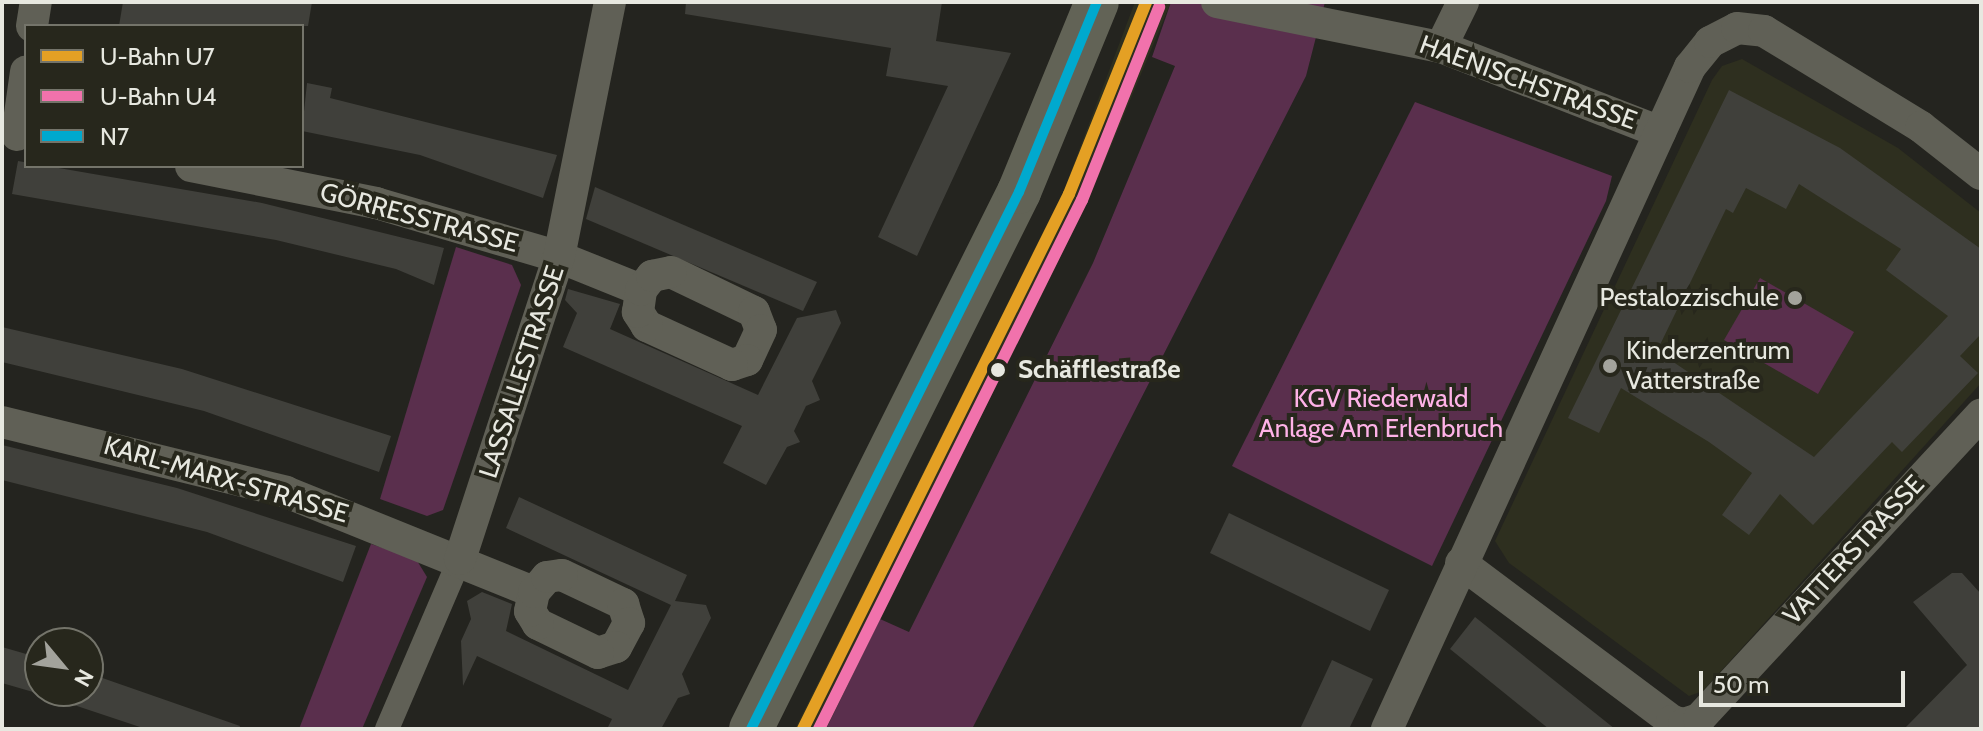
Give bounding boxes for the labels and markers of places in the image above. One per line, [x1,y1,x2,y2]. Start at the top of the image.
place label: Pestalozzischule [1599,282,1779,314]
marker: Pestalozzischule [1786,289,1804,307]
place label: Kinderzentrum Vatterstraße [1626,335,1790,396]
place label: Schäfflestraße [1018,354,1181,386]
marker: Schäfflestraße [985,357,1011,383]
marker: Kinderzentrum Vatterstraße [1601,357,1619,375]

